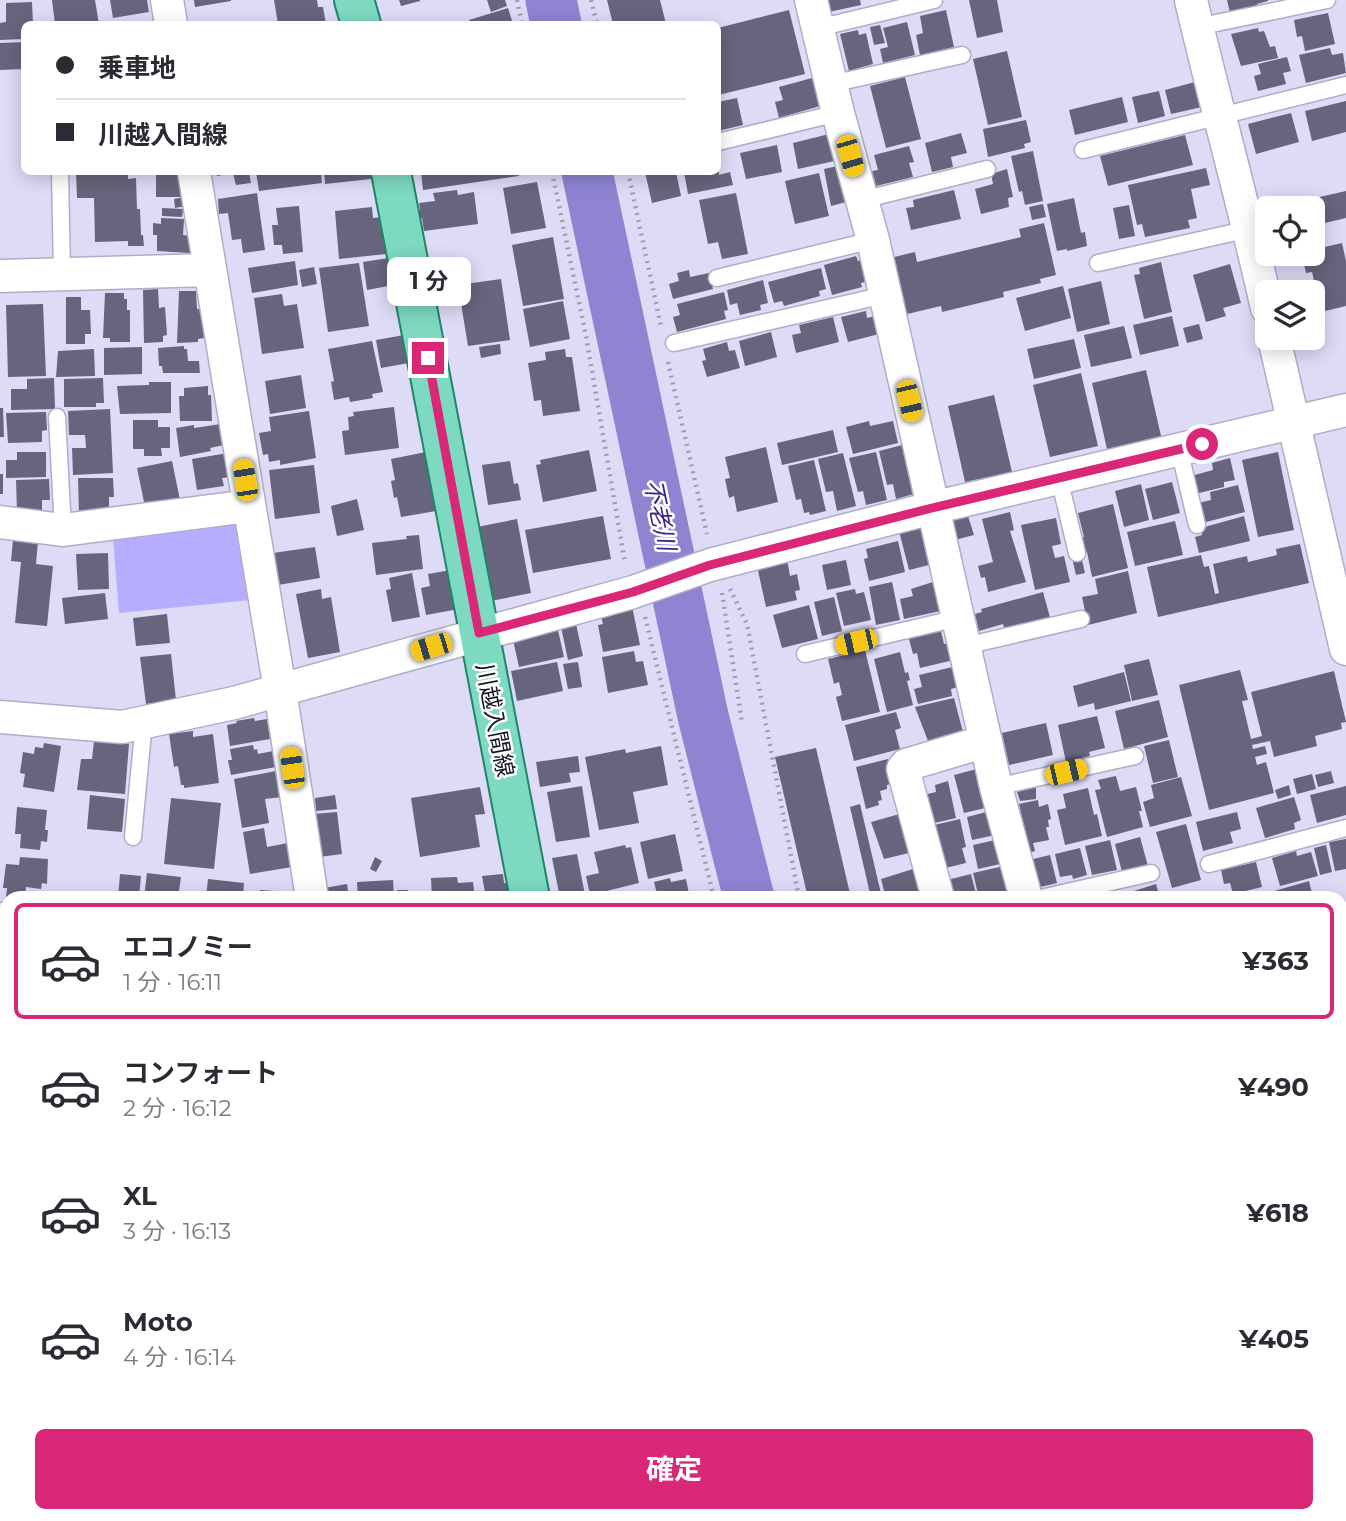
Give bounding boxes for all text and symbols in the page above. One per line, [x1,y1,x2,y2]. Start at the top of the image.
text: 乗車地 [98,52,176,84]
text: 川越入間線 [98,119,228,151]
car [835,133,866,179]
map controls [1255,196,1325,350]
button: locate [1255,196,1325,266]
callout: 1 分 [386,256,470,306]
text: 1 分 [410,267,448,295]
button: layers [1255,280,1325,350]
route end [412,342,444,374]
car [895,378,924,424]
route start [1186,428,1218,460]
car [232,458,259,502]
water label: 不老川 [638,477,682,556]
car [834,627,879,657]
car [408,631,455,663]
street label: 川越入間線 [470,661,520,779]
car [279,746,306,790]
car [1044,757,1089,787]
icon: car [39,930,102,993]
text: エコノミー [123,931,253,963]
text: ¥363 [1242,945,1309,977]
text: 1 分 · 16:11 [123,968,222,996]
icon: car [39,1056,102,1119]
text: コンフォート [123,1057,278,1089]
text: ¥490 [1238,1071,1309,1103]
text: 2 分 · 16:12 [123,1094,232,1122]
text: XL [123,1180,157,1212]
icon: car [39,1182,102,1245]
text: ¥618 [1246,1197,1309,1229]
text: 3 分 · 16:13 [123,1217,231,1245]
text: Moto [123,1306,193,1338]
icon: car [39,1308,102,1371]
text: ¥405 [1239,1323,1309,1355]
text: 4 分 · 16:14 [123,1343,236,1371]
button: 確定 [35,1429,1313,1509]

